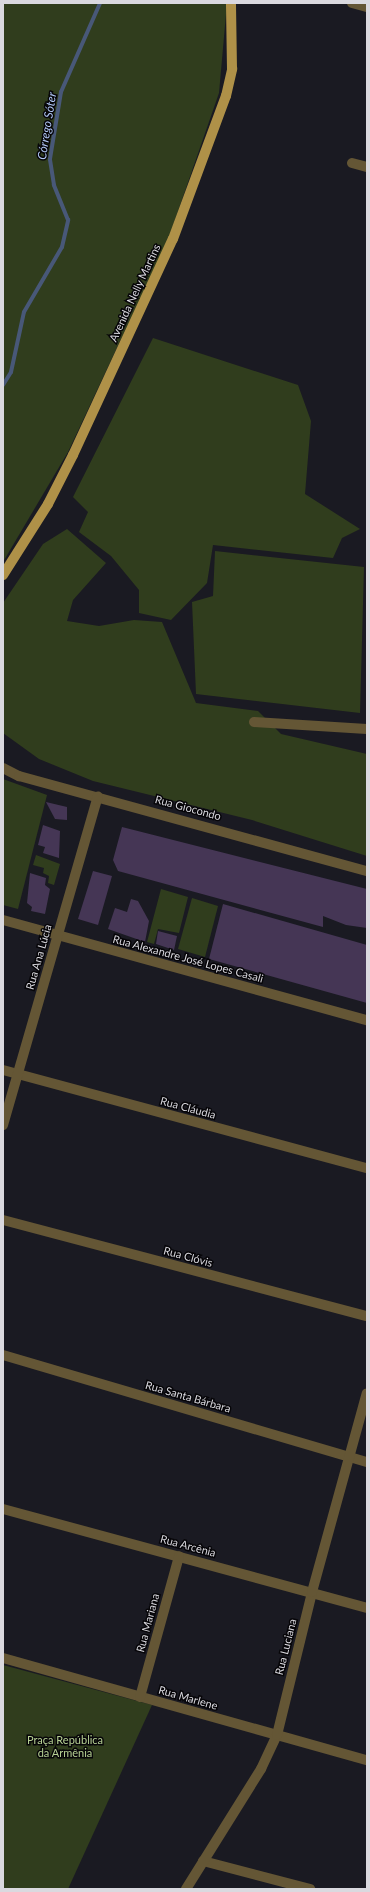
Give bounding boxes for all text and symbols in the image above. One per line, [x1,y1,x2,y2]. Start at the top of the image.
water label: Córrego Sóter [35,91,59,161]
street label: Avenida Nelly Martins [107,242,163,344]
street label: Rua Giocondo [154,793,222,823]
street label: Rua Ana Lúcia [23,923,55,991]
street label: Rua Alexandre José Lopes Casali [111,932,265,986]
street label: Rua Cláudia [159,1094,217,1122]
street label: Rua Clóvis [162,1244,214,1270]
street label: Rua Santa Bárbara [144,1378,232,1416]
street label: Rua Arcênia [159,1532,217,1560]
street label: Rua Mariana [134,1592,162,1654]
street label: Rua Luciana [273,1618,299,1676]
street label: Rua Marlene [157,1683,219,1713]
park label: Praça República da Armênia [27,1734,103,1760]

